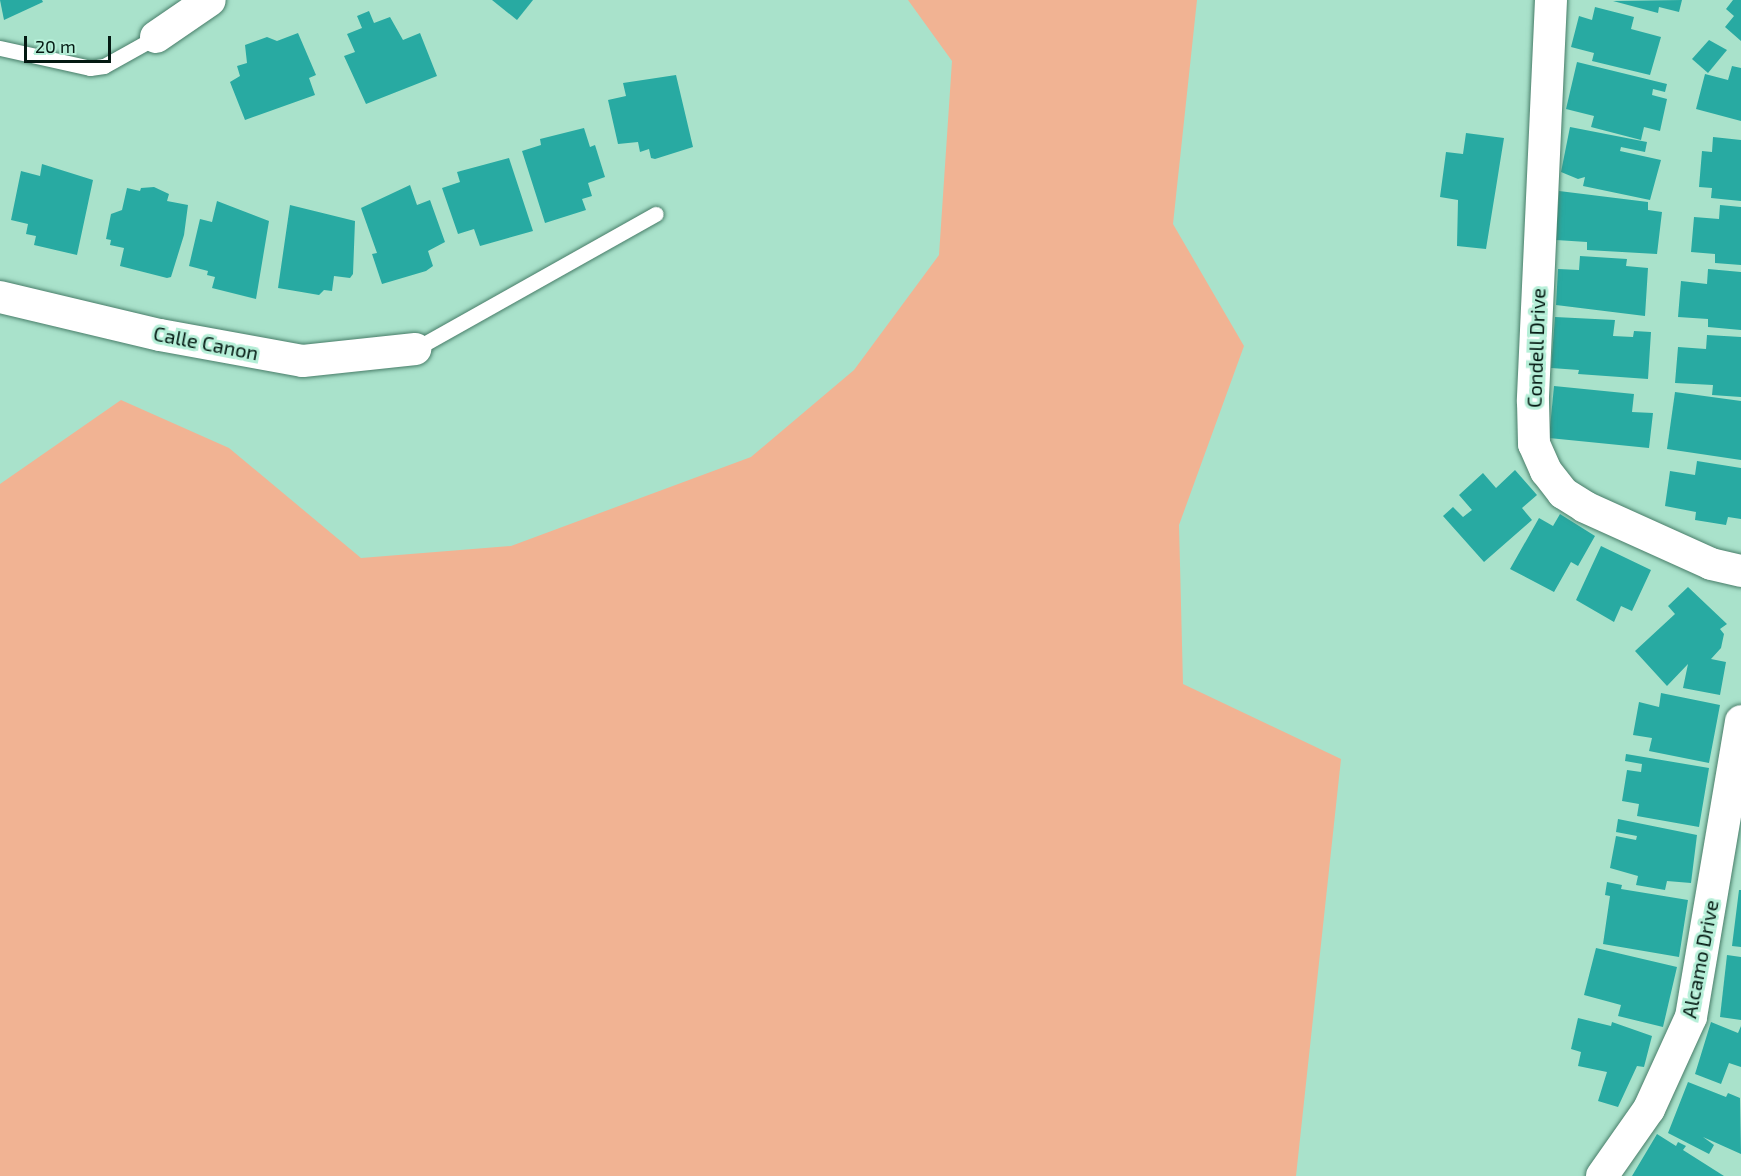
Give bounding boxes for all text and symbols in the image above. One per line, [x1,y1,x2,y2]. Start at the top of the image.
scale bar [27,24,114,62]
text: 20 m [35,35,76,57]
street label: Condell Drive [1522,287,1550,409]
street label: Calle Canon [151,321,261,365]
street label: Alcamo Drive [1677,898,1723,1020]

